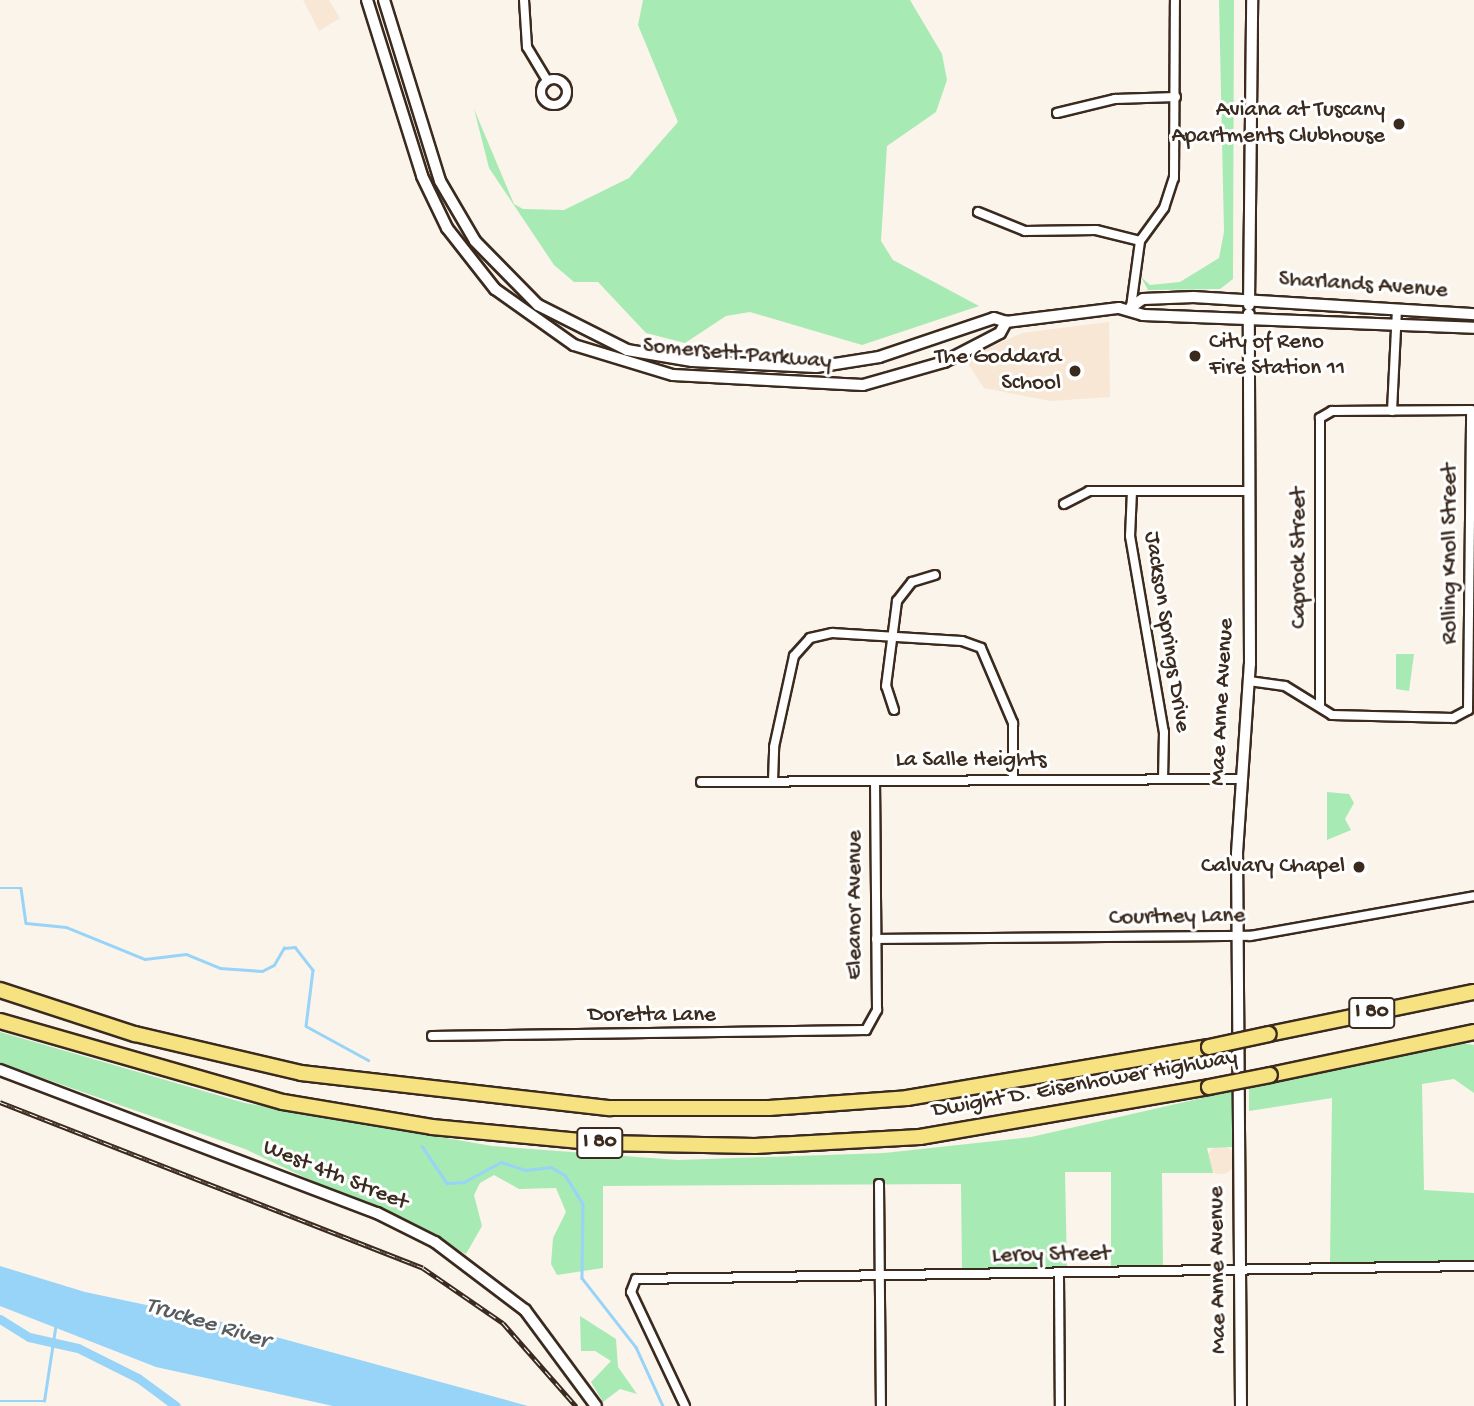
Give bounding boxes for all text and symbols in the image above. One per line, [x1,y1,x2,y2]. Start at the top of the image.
place label: Aviana at Tuscany Apartments Clubhouse [1171,97,1385,151]
marker: Aviana at Tuscany Apartments Clubhouse [1391,116,1407,132]
street label: Sharlands Avenue [1278,266,1448,306]
place label: City of Reno Fire Station 11 [1209,329,1345,383]
street label: Somersett Parkway [642,333,832,377]
place label: The Goddard School [935,344,1061,398]
marker: City of Reno Fire Station 11 [1187,348,1203,364]
marker: The Goddard School [1067,363,1083,379]
street label: Rolling Knoll Street [1437,463,1465,645]
street label: Caprock Street [1286,487,1314,629]
street label: Jackson Springs Drive [1136,530,1196,734]
street label: Mae Anne Avenue [1205,617,1241,787]
street label: La Salle Heights [896,747,1046,775]
street label: Eleanor Avenue [842,830,870,980]
place label: Calvary Chapel [1201,853,1345,881]
marker: Calvary Chapel [1351,859,1367,875]
street label: Courtney Lane [1109,903,1245,933]
road number: I 80 [1348,996,1396,1030]
street label: Doretta Lane [588,1002,716,1030]
street label: Dwight D. Eisenhower Highway [930,1045,1240,1125]
road number: I 80 [576,1126,624,1160]
street label: West 4th Street [258,1134,412,1218]
street label: Mae Anne Avenue [1204,1186,1234,1354]
street label: Leroy Street [992,1241,1110,1271]
water label: Truckee River [142,1292,272,1356]

